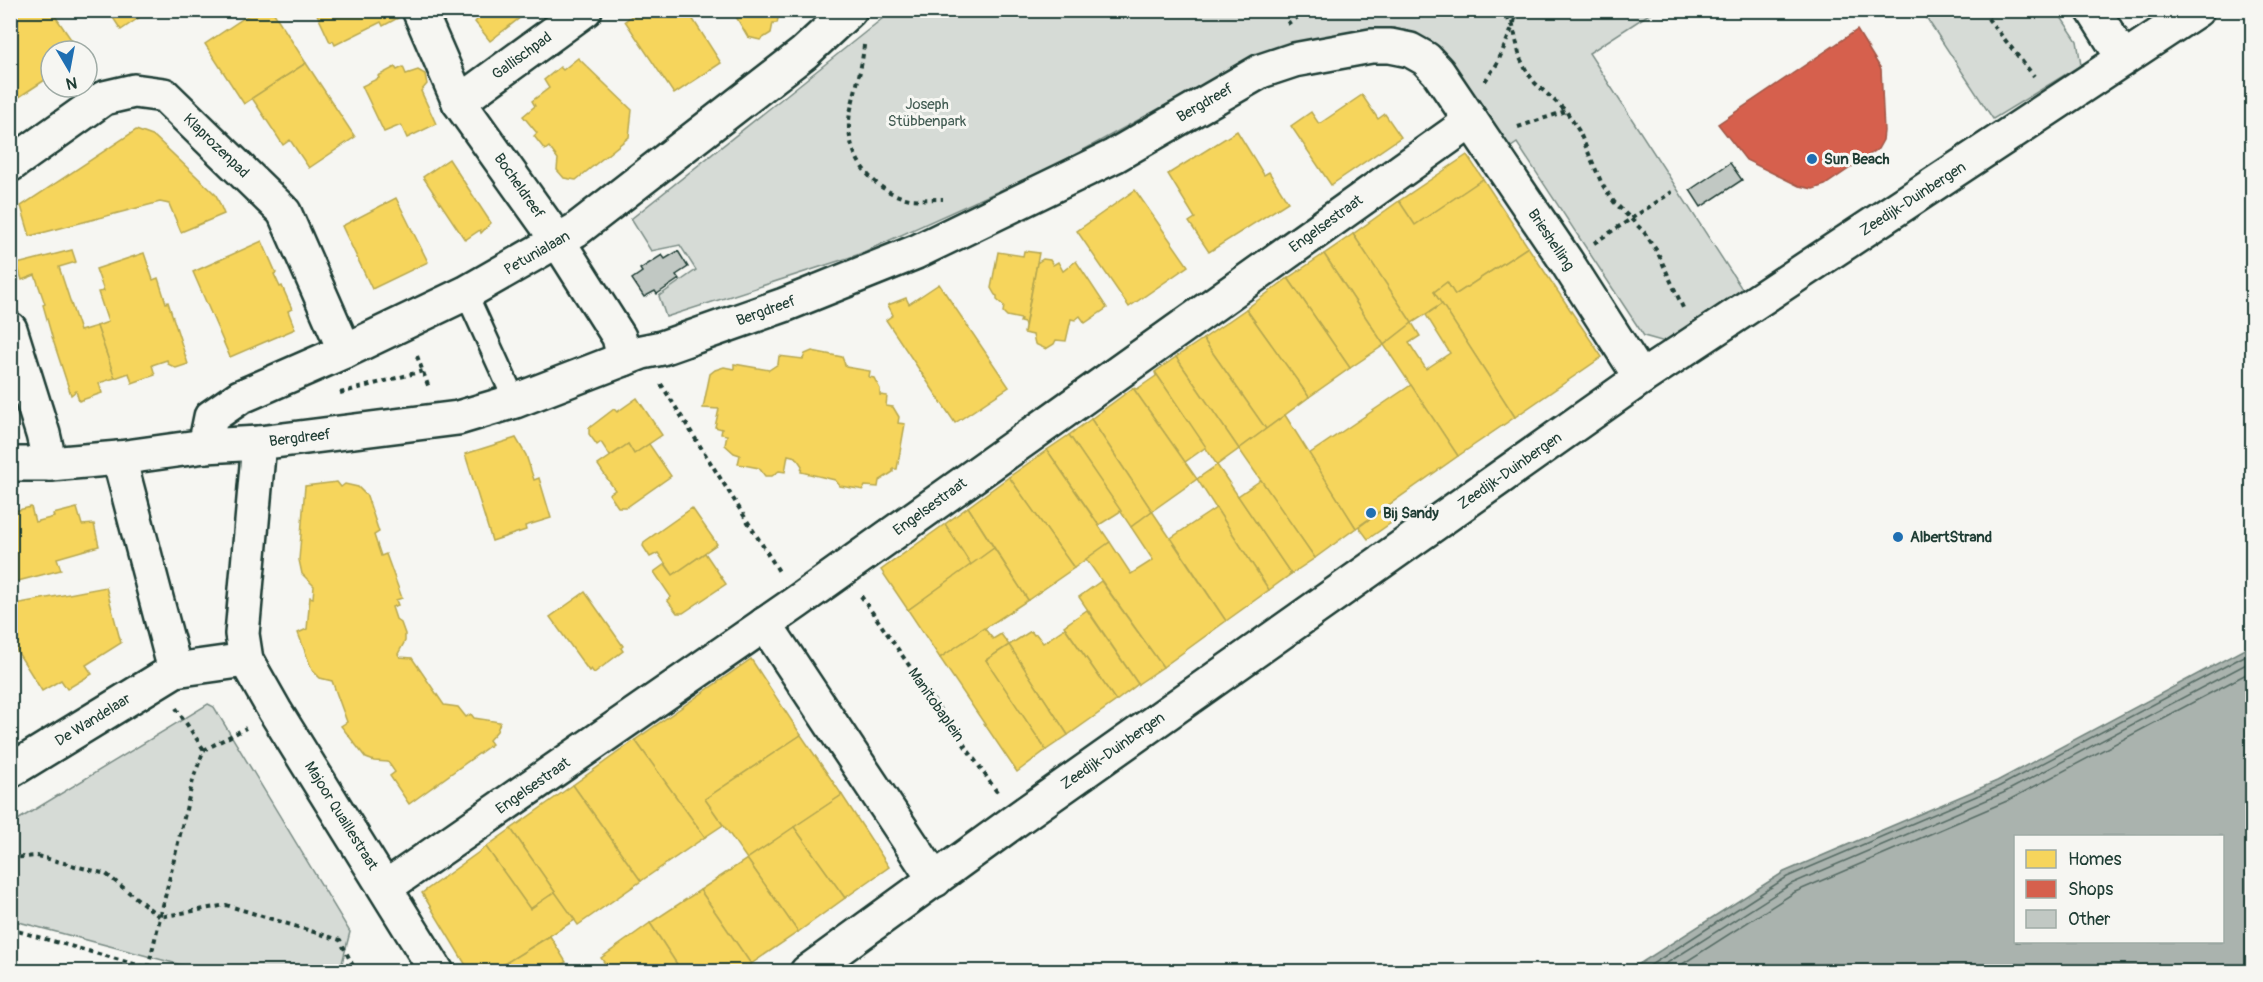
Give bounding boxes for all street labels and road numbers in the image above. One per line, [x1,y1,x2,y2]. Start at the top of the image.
street label: Gallischpad [488,28,556,84]
street label: Bergdreef [1173,79,1237,127]
street label: Klaprozenpad [179,110,253,182]
street label: Bocheldreef [490,150,548,222]
street label: Zeedijk-Duinbergen [1856,158,1970,240]
street label: Engelsestraat [1285,190,1367,257]
street label: Brieshelling [1523,205,1579,275]
street label: Petunialaan [501,227,573,279]
street label: Bergdreef [734,291,798,331]
street label: Bergdreef [268,425,332,451]
street label: Zeedijk-Duinbergen [1454,428,1566,514]
street label: Engelsestraat [889,473,971,540]
street label: Manitobaplein [904,664,968,746]
street label: De Wandelaar [52,689,135,751]
street label: Zeedijk-Duinbergen [1057,708,1169,794]
street label: Engelsestraat [492,753,575,819]
street label: Majoor Quaillestraat [300,758,383,875]

